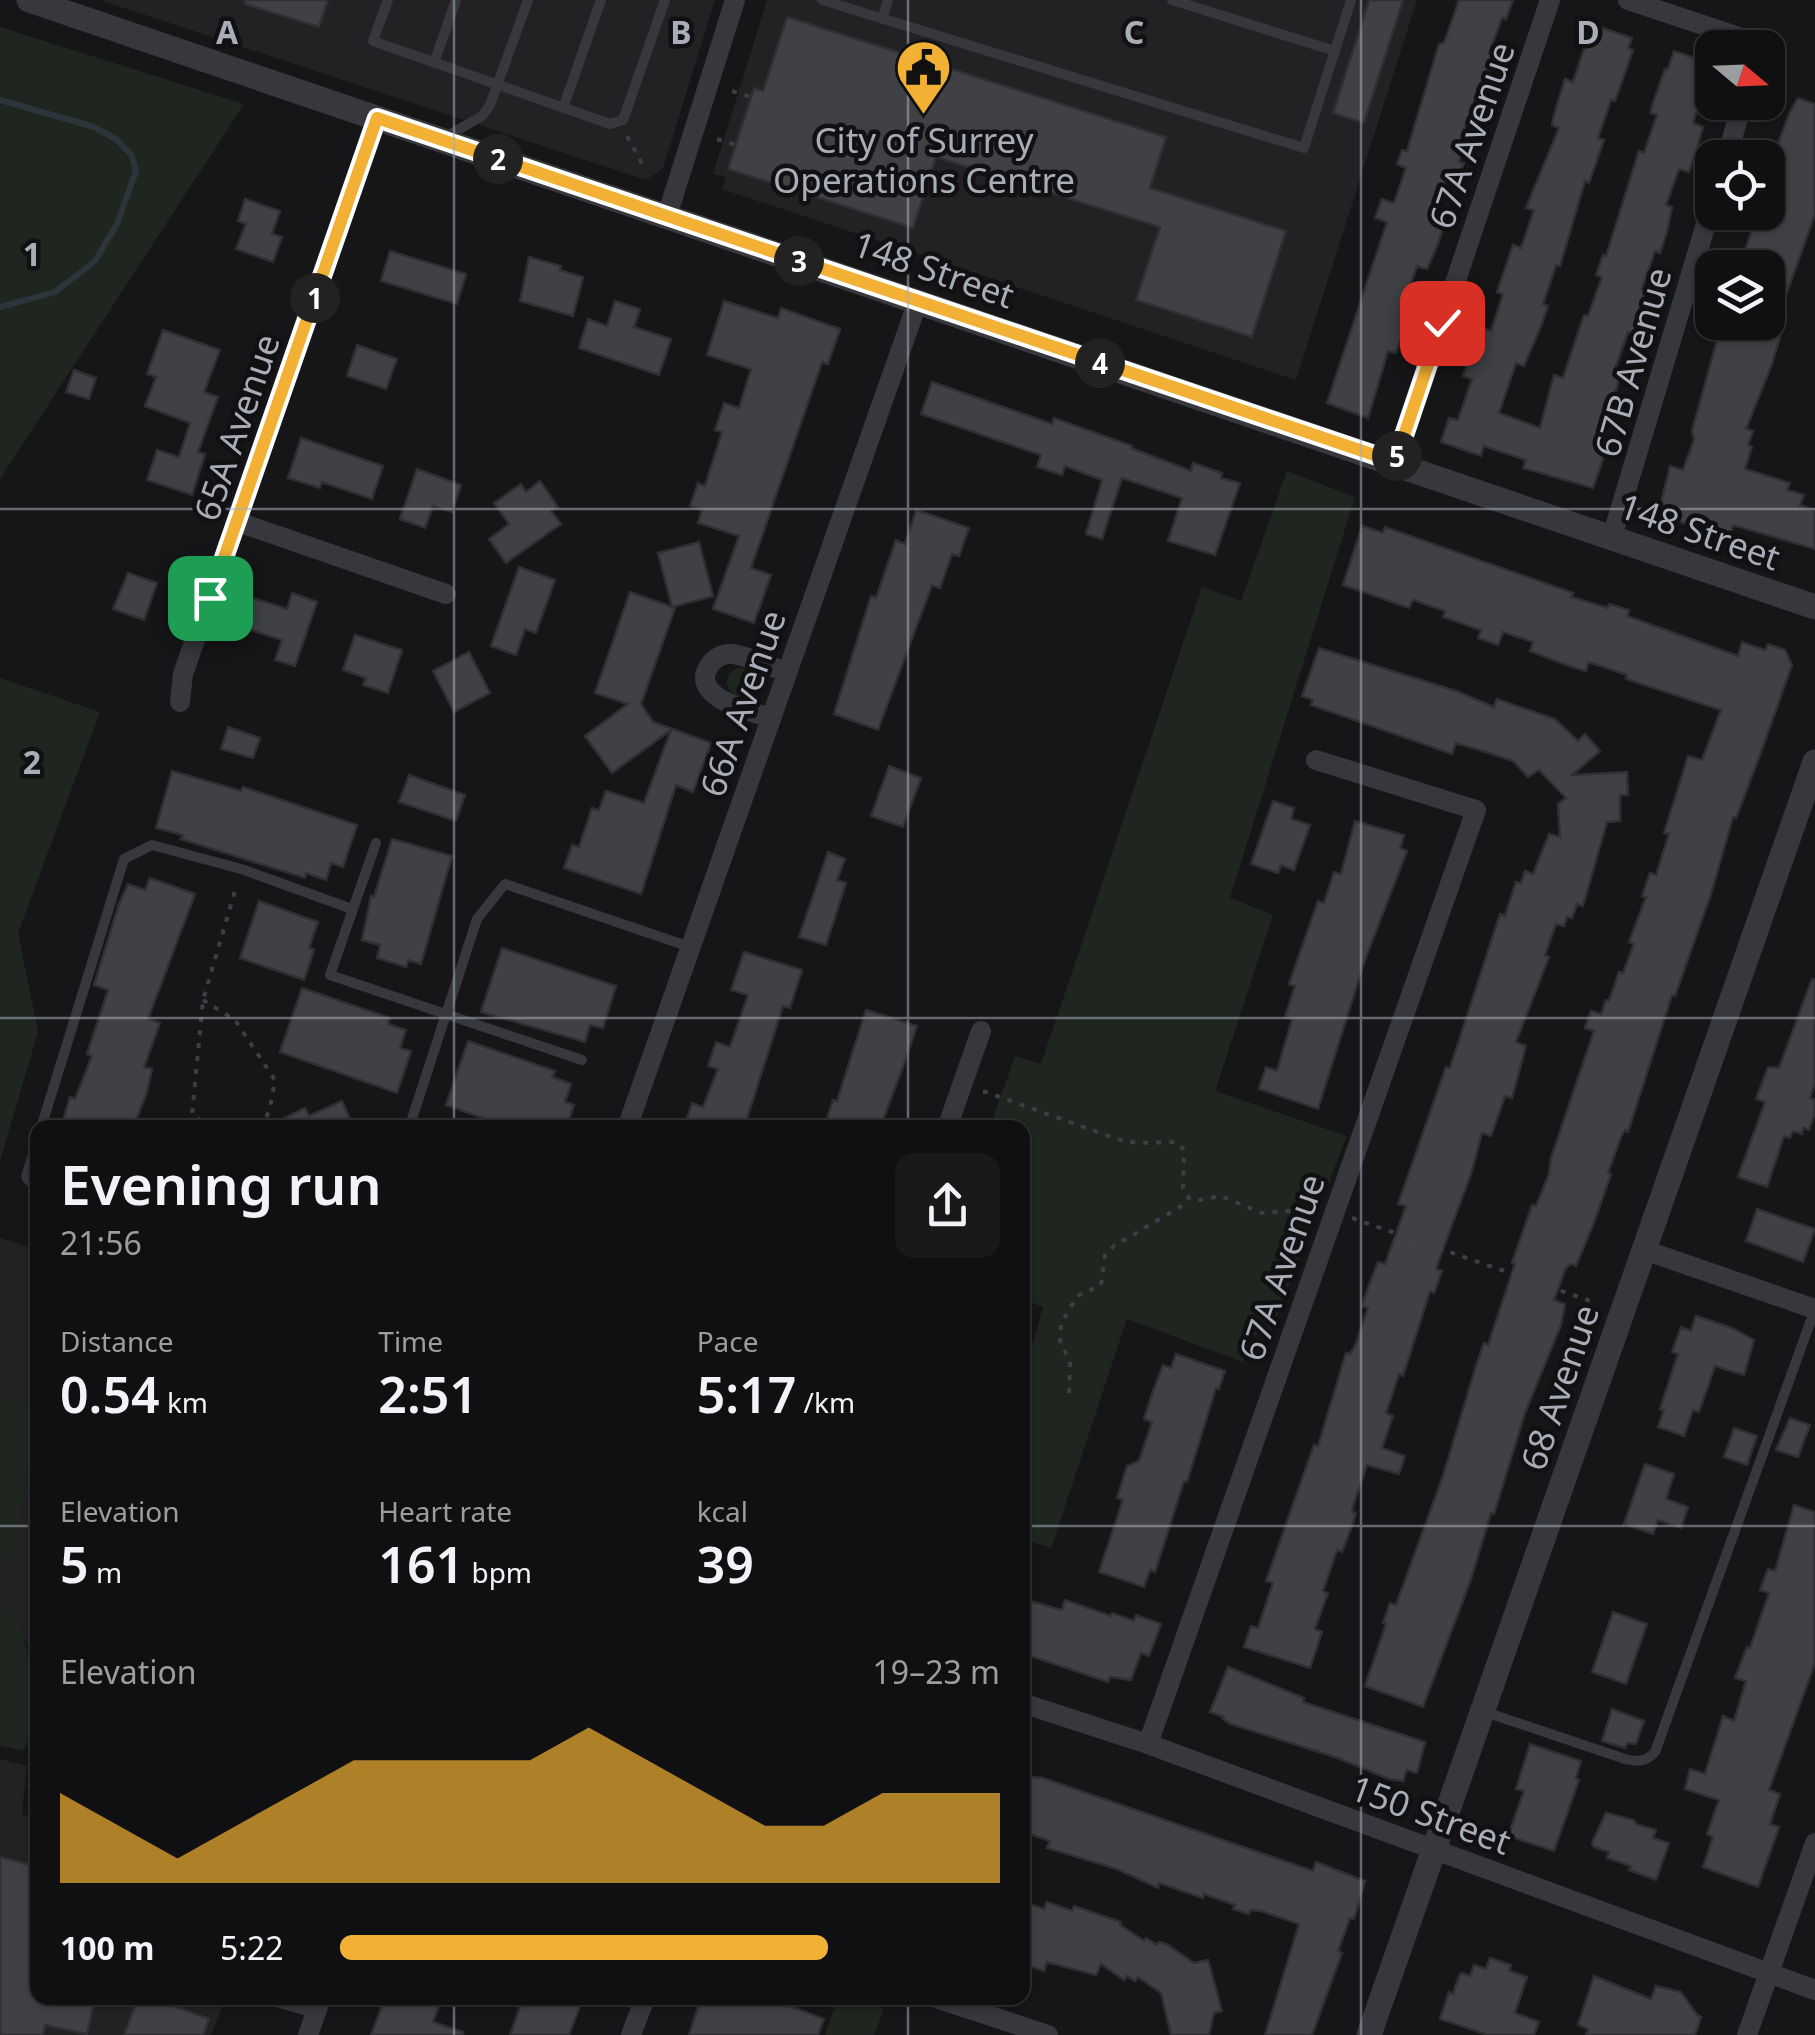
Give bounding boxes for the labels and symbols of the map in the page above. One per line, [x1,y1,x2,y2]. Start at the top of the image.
text: A [216,10,239,53]
text: B [670,10,692,53]
text: C [1124,10,1144,53]
text: D [1576,10,1600,53]
north arrow [1695,30,1785,120]
street label: 67A Avenue [1417,35,1525,235]
public building icon: City of Surrey Operations Centre [894,38,954,117]
place label: City of Surrey Operations Centre [773,116,1075,203]
pin: 2 [473,134,523,184]
street label: 148 Street [847,220,1021,318]
text: 1 [23,232,41,275]
pin: 3 [774,236,824,286]
street label: 67B Avenue [1583,262,1681,462]
pin: 1 [290,273,340,323]
pin [1400,281,1485,366]
street label: 65A Avenue [182,327,290,527]
pin: 4 [1075,338,1125,388]
pin: 5 [1372,431,1422,481]
street label: 148 Street [1613,482,1787,580]
pin [168,556,253,641]
street label: 66A Avenue [688,603,796,803]
text: 2 [23,740,41,783]
street label: 67A Avenue [1227,1167,1335,1367]
street label: 68 Avenue [1509,1298,1609,1476]
street label: 150 Street [1345,1763,1517,1865]

